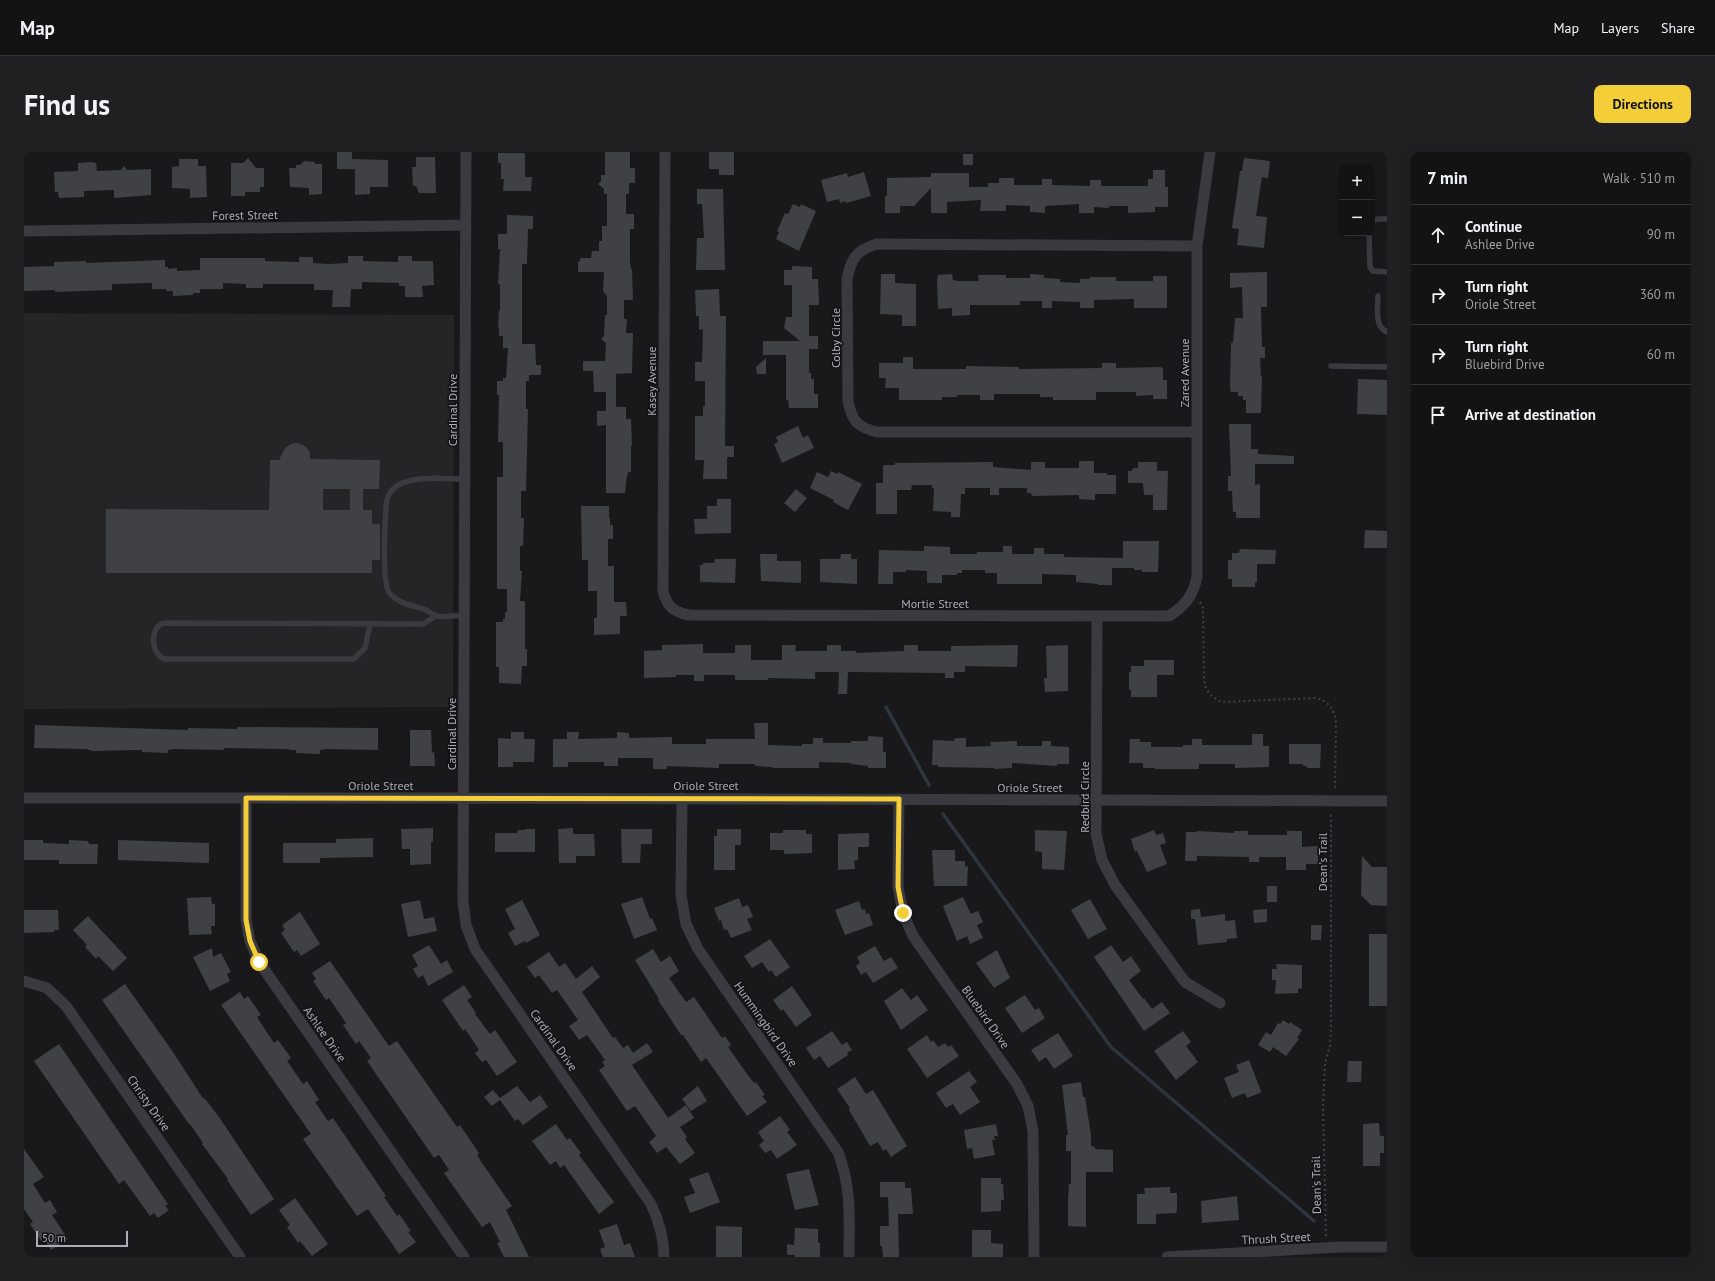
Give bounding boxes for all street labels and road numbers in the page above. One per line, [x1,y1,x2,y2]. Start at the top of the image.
street label: Forest Street [212,207,278,223]
street label: Colby Circle [828,308,843,368]
street label: Zared Avenue [1177,338,1192,408]
street label: Kasey Avenue [644,346,659,416]
street label: Cardinal Drive [445,374,460,446]
street label: Mortie Street [901,596,969,611]
street label: Cardinal Drive [444,698,459,770]
street label: Redbird Circle [1077,761,1092,833]
street label: Oriole Street [348,778,414,793]
street label: Oriole Street [673,778,739,793]
street label: Oriole Street [997,780,1063,795]
street label: Dean's Trail [1315,832,1330,891]
street label: Hummingbird Drive [731,979,801,1069]
street label: Bluebird Drive [959,983,1013,1051]
street label: Ashlee Drive [300,1003,350,1065]
street label: Cardinal Drive [527,1006,581,1074]
street label: Christy Drive [124,1072,174,1134]
street label: Dean's Trail [1308,1155,1324,1214]
street label: Thrush Street [1241,1229,1311,1247]

